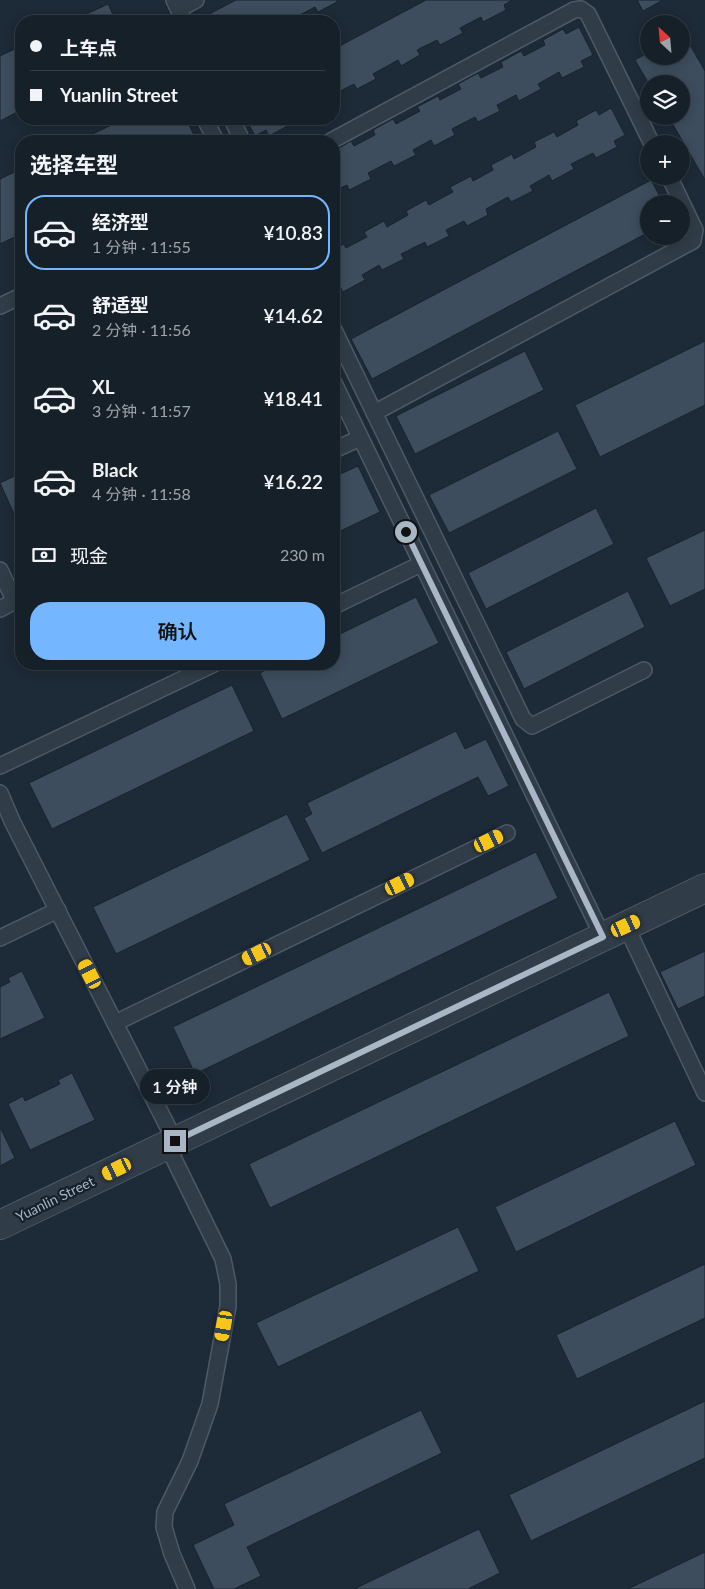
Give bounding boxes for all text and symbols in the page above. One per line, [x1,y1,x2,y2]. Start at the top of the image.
north arrow [640,15,690,65]
map controls [640,15,690,245]
text: 上车点 [60,36,117,59]
button: layers [640,75,690,125]
text: Yuanlin Street [60,83,178,106]
button: + [640,135,690,185]
text: 选择车型 [30,151,118,178]
button: − [640,195,690,245]
icon: car [32,210,77,255]
text: 经济型 [92,210,149,233]
text: ¥10.83 [263,221,323,244]
text: 1 分钟 · 11:55 [92,237,191,256]
icon: car [32,293,77,338]
text: 舒适型 [92,293,149,316]
text: ¥14.62 [263,304,323,327]
text: 2 分钟 · 11:56 [92,320,191,339]
text: XL [92,375,115,398]
icon: car [32,376,77,421]
text: ¥18.41 [263,387,323,410]
text: 3 分钟 · 11:57 [92,401,191,420]
text: Black [92,458,138,481]
icon: car [32,459,77,504]
text: ¥16.22 [263,470,323,493]
text: 4 分钟 · 11:58 [92,484,191,503]
route start [395,521,417,543]
icon: cash [30,541,58,569]
text: 现金 [70,544,108,567]
text: 230 m [280,545,325,564]
button: 确认 [30,602,325,660]
car [472,828,505,854]
car [383,871,416,897]
car [609,913,642,939]
car [240,941,273,967]
car [76,957,103,991]
callout: 1 分钟 [140,1068,210,1104]
text: 1 分钟 [152,1077,198,1096]
route end [164,1130,186,1152]
car [100,1156,133,1182]
street label: Yuanlin Street [13,1172,97,1225]
car [214,1310,233,1342]

